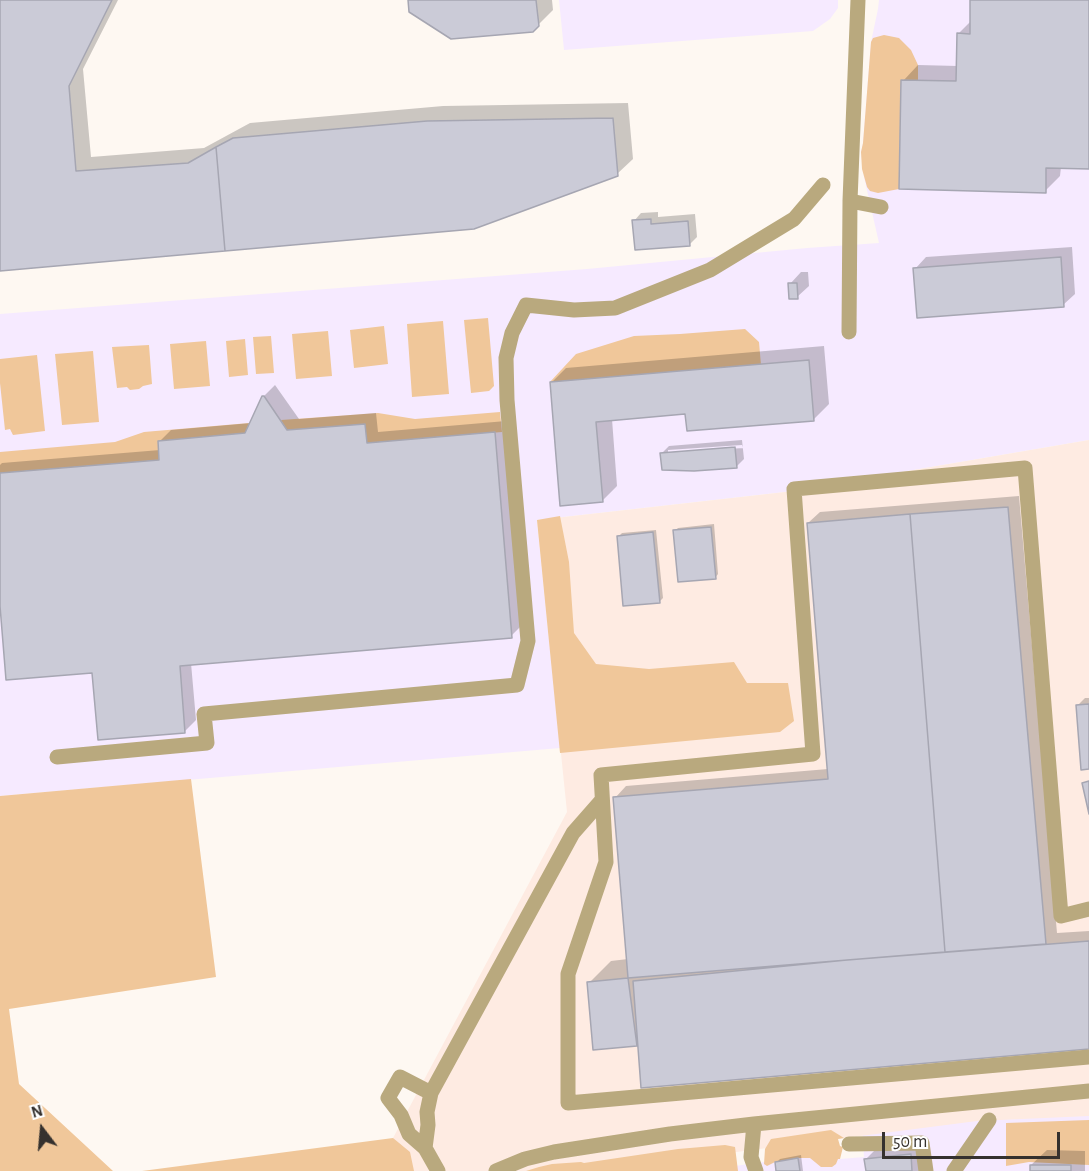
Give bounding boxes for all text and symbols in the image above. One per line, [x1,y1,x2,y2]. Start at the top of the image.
north arrow [12,1099,72,1159]
text: N [29,1102,45,1121]
scale bar [885,1120,1064,1158]
text: 50 m [893,1133,927,1151]

